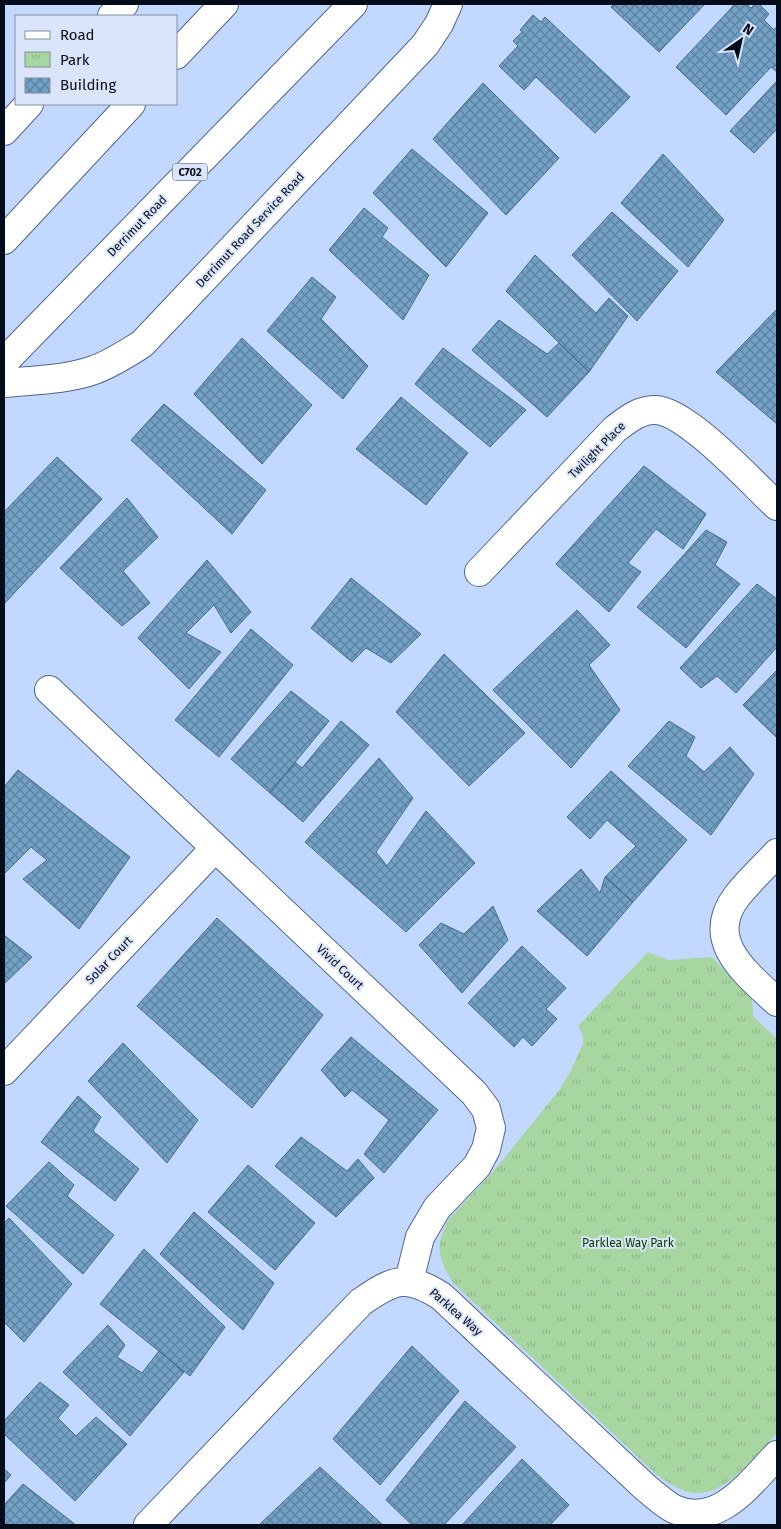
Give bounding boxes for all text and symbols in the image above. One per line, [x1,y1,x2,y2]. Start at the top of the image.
legend [15,15,178,105]
north arrow [716,15,766,65]
text: N [739,20,757,39]
text: Road [60,26,95,44]
text: Park [60,51,90,69]
text: Building [60,76,116,94]
road number: C702 [172,163,208,180]
street label: Derrimut Road Service Road [193,169,307,291]
street label: Derrimut Road [104,193,170,259]
street label: Twilight Place [566,419,628,481]
street label: Solar Court [83,933,136,987]
street label: Vivid Court [314,942,367,993]
park label: Parklea Way Park [582,1236,675,1250]
street label: Parklea Way [427,1285,485,1339]

